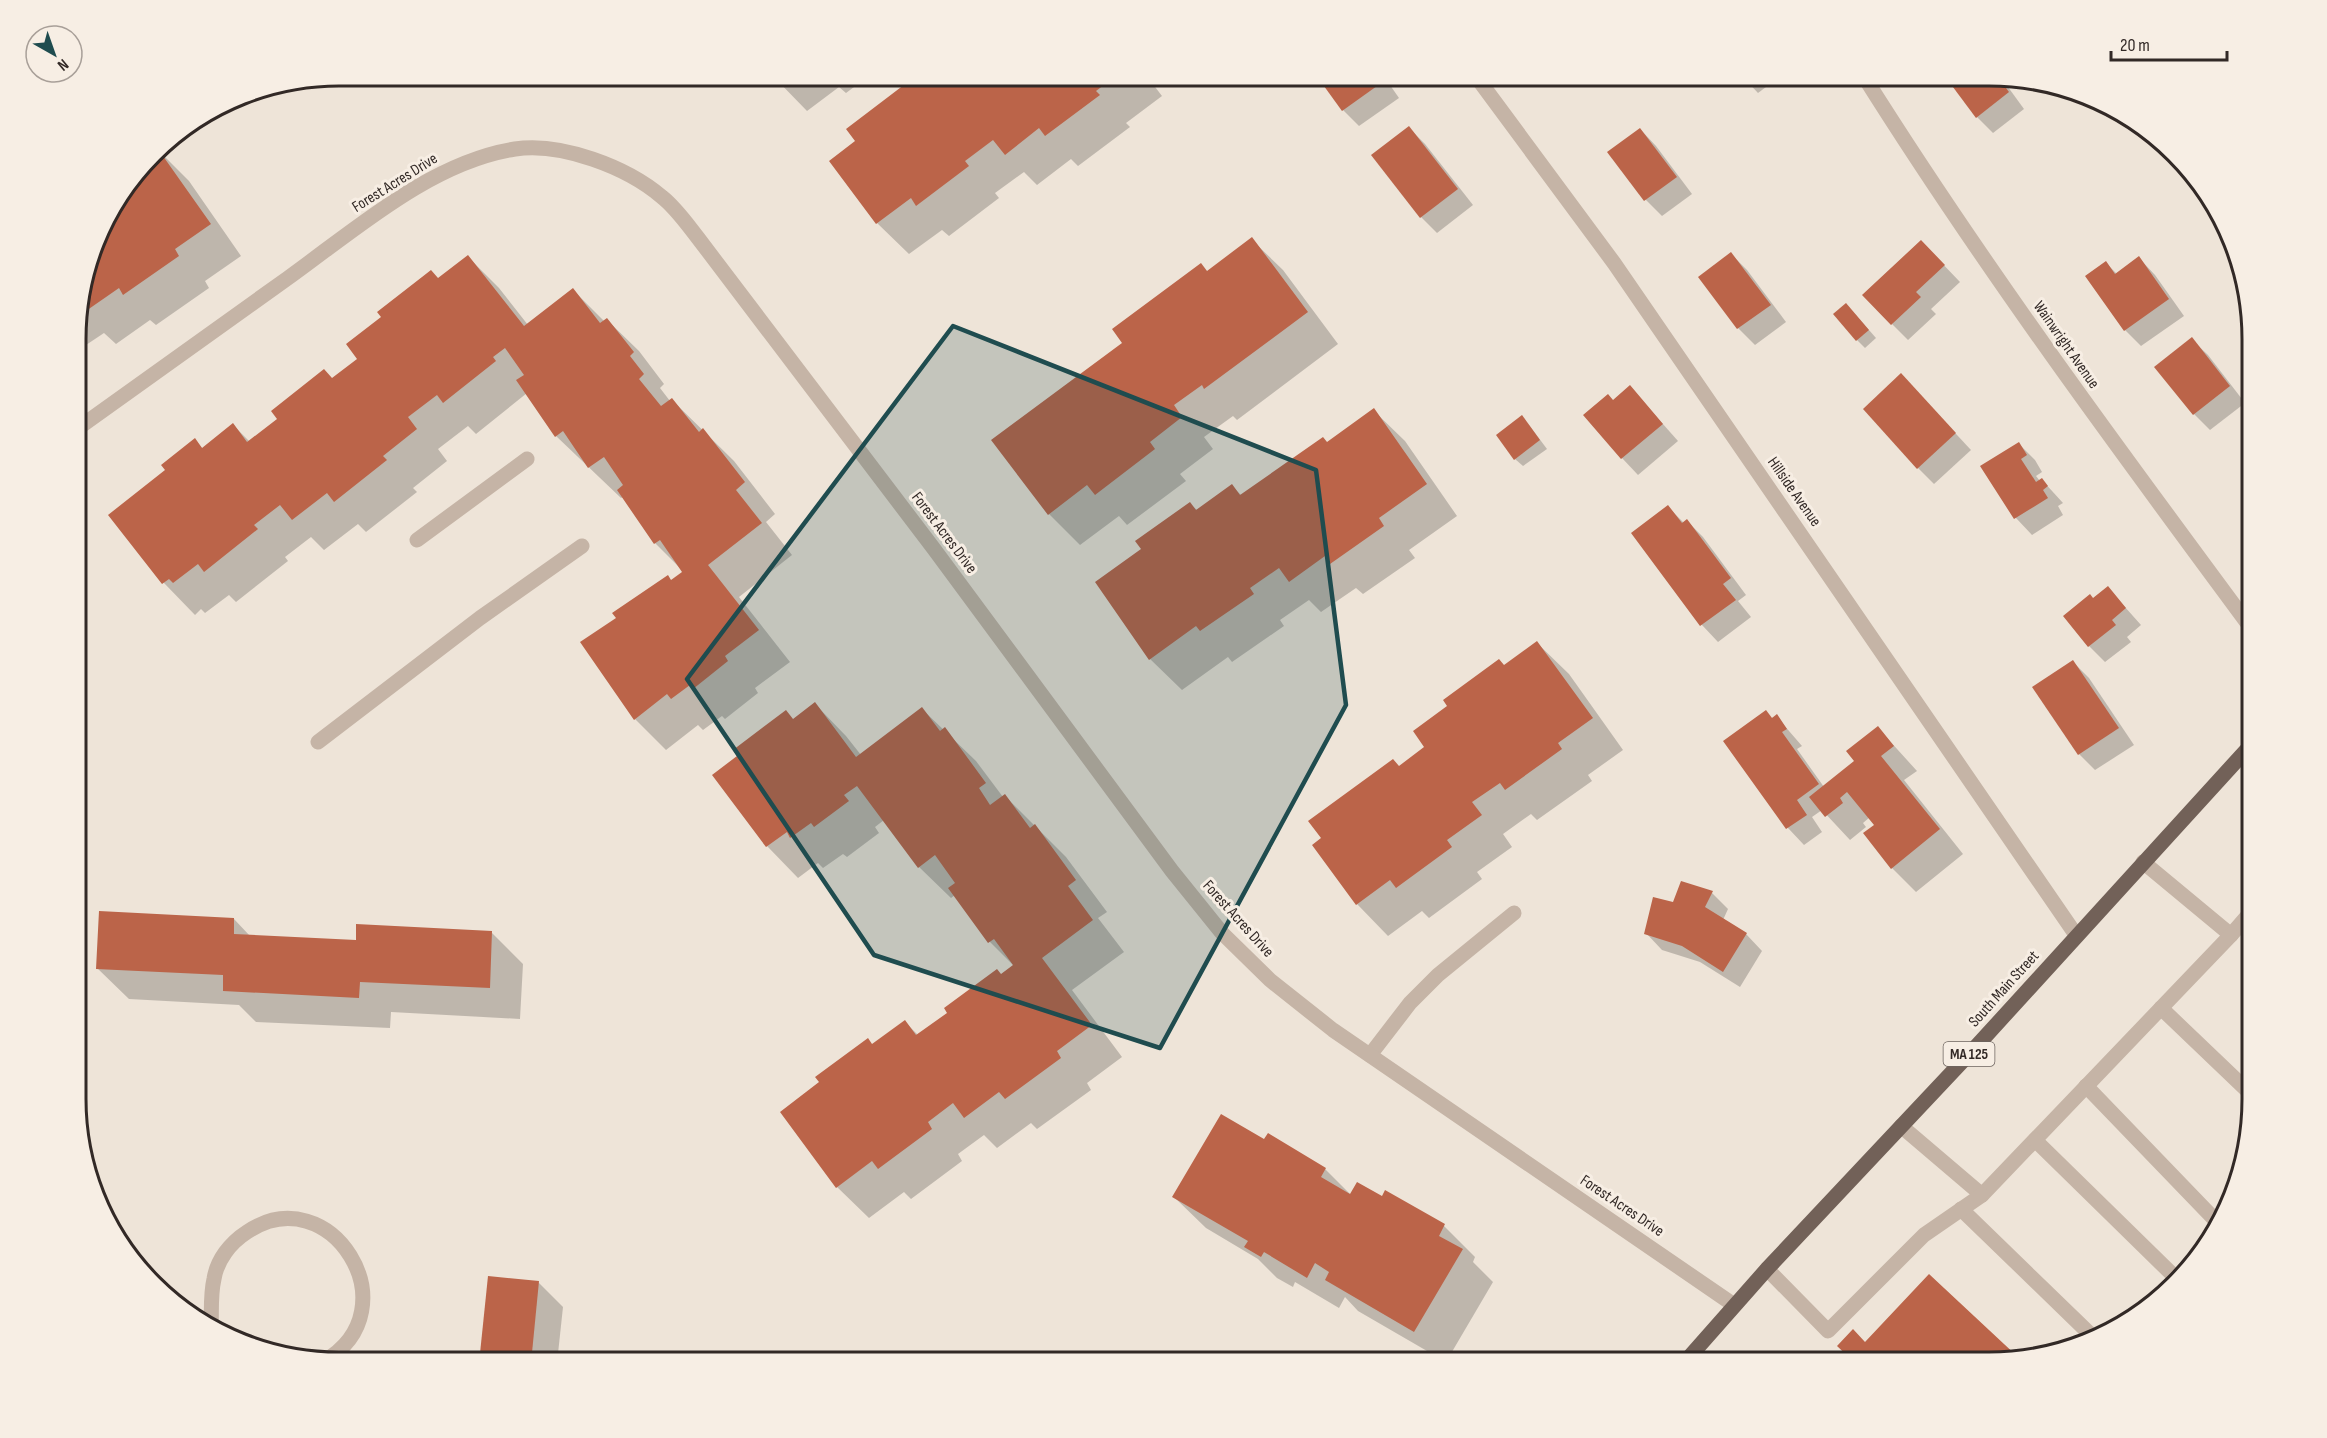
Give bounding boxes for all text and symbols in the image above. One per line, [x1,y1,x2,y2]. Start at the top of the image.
north arrow [24,24,84,84]
scale bar [2111,24,2226,62]
text: 20 m [2120,35,2150,56]
text: N [53,54,72,74]
street label: Forest Acres Drive [349,149,441,217]
street label: Wainwright Avenue [2029,298,2103,392]
street label: Hillside Avenue [1763,454,1825,530]
street label: Forest Acres Drive [907,489,981,577]
street label: Forest Acres Drive [1199,877,1277,961]
street label: South Main Street [1965,947,2043,1031]
road number: MA 125 [1944,1042,1994,1066]
street label: Forest Acres Drive [1577,1171,1667,1241]

